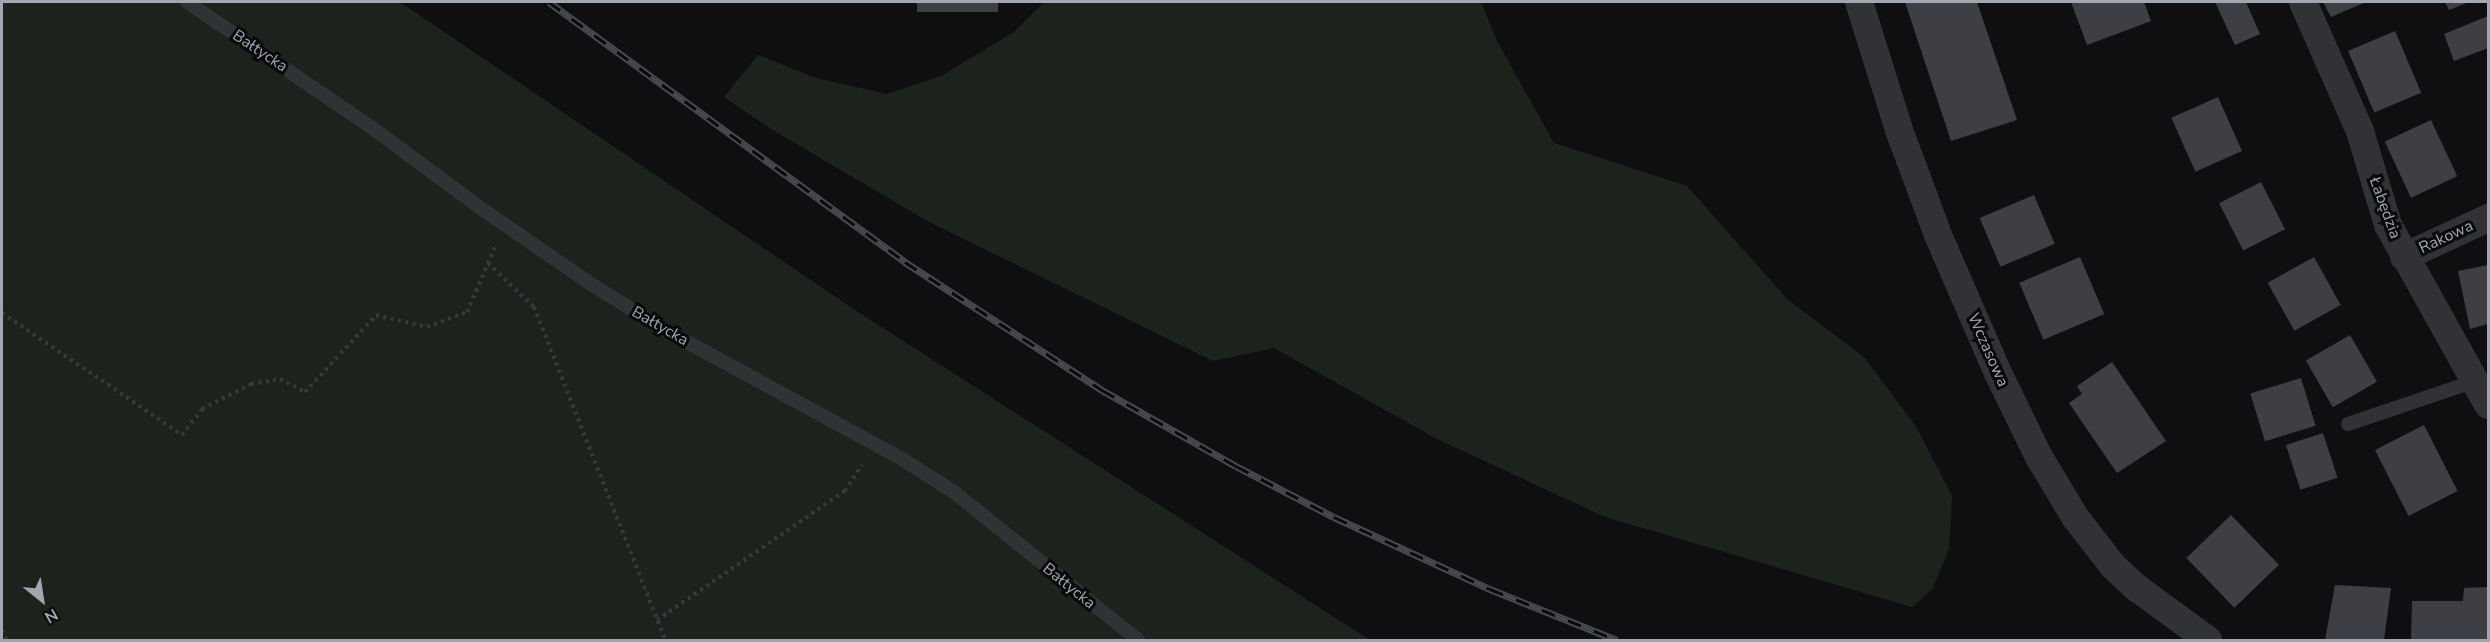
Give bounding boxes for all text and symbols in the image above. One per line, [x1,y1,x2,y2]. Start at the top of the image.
street label: Bałtycka [229,26,291,76]
street label: Łabędzia [2365,175,2405,241]
street label: Rakowa [2416,216,2476,258]
street label: Bałtycka [628,302,692,350]
street label: Wczasowa [1963,310,2013,390]
street label: Bałtycka [1039,559,1099,613]
north arrow [12,570,72,630]
text: N [40,603,62,628]

